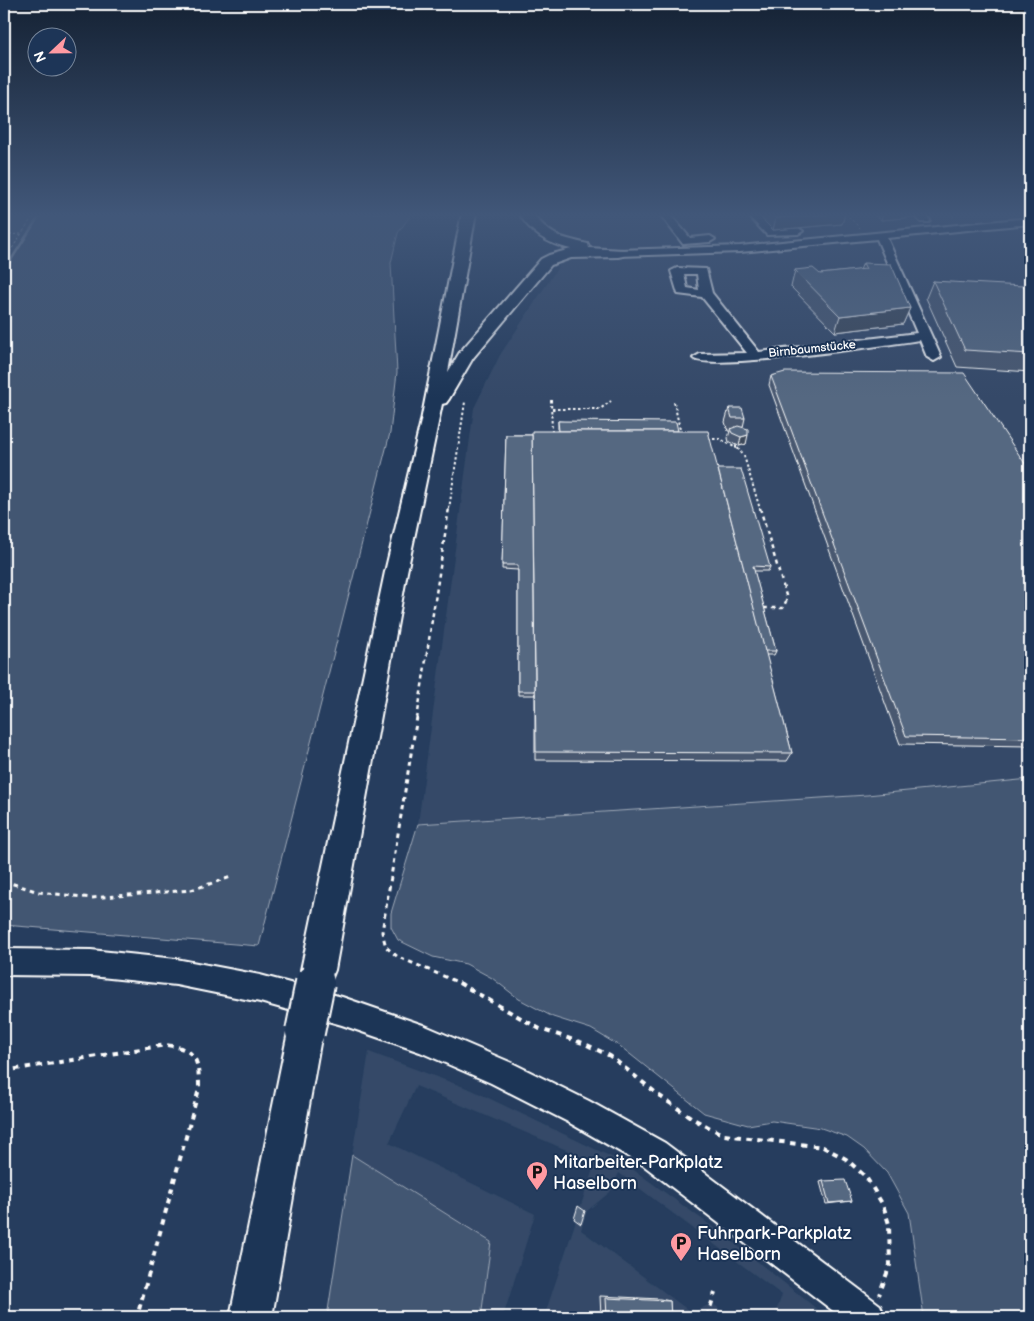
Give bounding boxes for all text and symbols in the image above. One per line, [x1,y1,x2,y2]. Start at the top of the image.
north arrow [28,28,78,78]
text: N [31,49,50,65]
street label: Birnbaumstücke [768,337,856,361]
place label: Mitarbeiter-Parkplatz Haselborn [553,1152,723,1194]
parking icon: Mitarbeiter-Parkplatz Haselborn [525,1160,549,1191]
place label: Fuhrpark-Parkplatz Haselborn [697,1223,852,1265]
parking icon: Fuhrpark-Parkplatz Haselborn [669,1231,693,1262]

